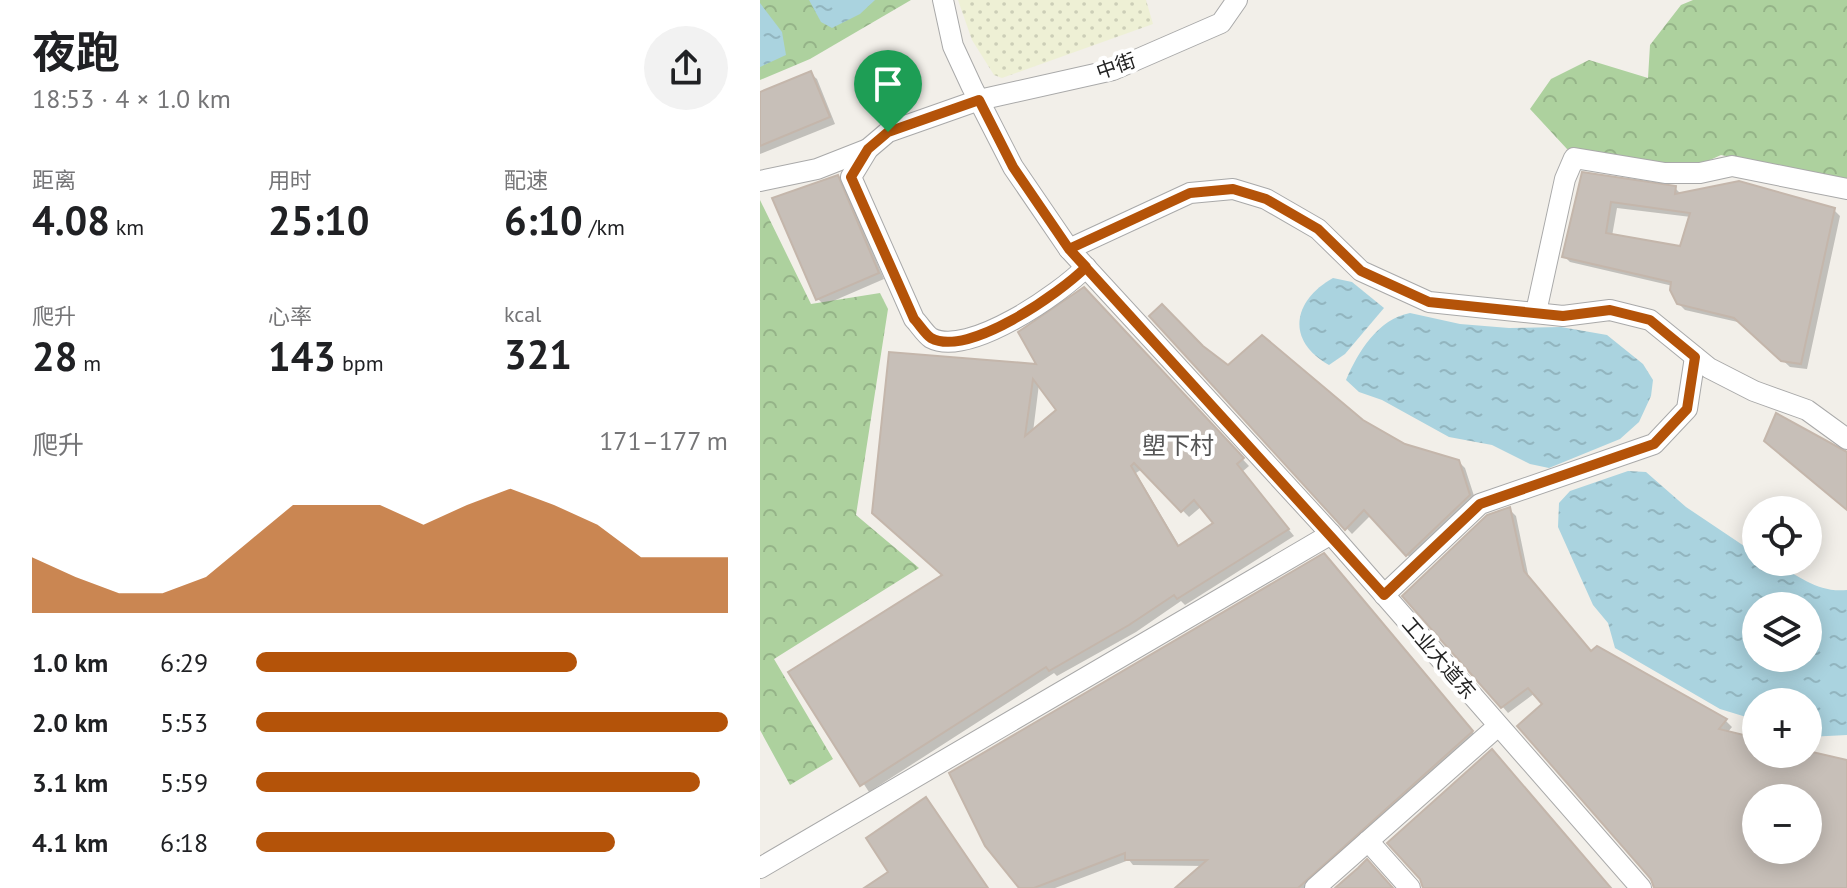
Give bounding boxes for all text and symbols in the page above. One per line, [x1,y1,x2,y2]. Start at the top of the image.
text: 夜跑 [32,23,120,80]
button: share [644,26,728,110]
street label: 中街 [1093,47,1139,85]
pin [854,50,922,132]
icon: arrive [866,62,910,106]
text: 18:53 · 4 × 1.0 km [32,82,231,115]
text: 距离 [32,166,76,194]
text: 用时 [268,166,312,194]
text: 配速 [504,166,548,194]
text: 4.08 [32,194,110,246]
text: 25:10 [268,194,369,246]
text: 6:10 [504,194,583,246]
text: km [110,213,144,241]
text: /km [583,213,625,241]
text: kcal [504,300,542,328]
text: 爬升 [32,302,76,330]
text: 心率 [268,302,312,330]
text: 321 [504,328,572,380]
text: 28 [32,330,77,382]
text: 143 [268,330,336,382]
text: m [77,349,101,377]
text: bpm [336,349,384,377]
text: 171–177 m [599,424,728,457]
text: 爬升 [32,428,84,461]
district label: 塱下村 [1142,430,1214,461]
map controls [1742,496,1822,864]
button: locate [1742,496,1822,576]
button: layers [1742,592,1822,672]
street label: 工业大道东 [1396,612,1482,704]
text: 1.0 km [32,646,108,679]
text: 6:29 [160,646,208,679]
button: + [1742,688,1822,768]
text: 2.0 km [32,706,108,739]
text: 5:53 [160,706,208,739]
text: 3.1 km [32,766,108,799]
text: 5:59 [160,766,208,799]
button: − [1742,784,1822,864]
text: 4.1 km [32,826,108,859]
text: 6:18 [160,826,208,859]

